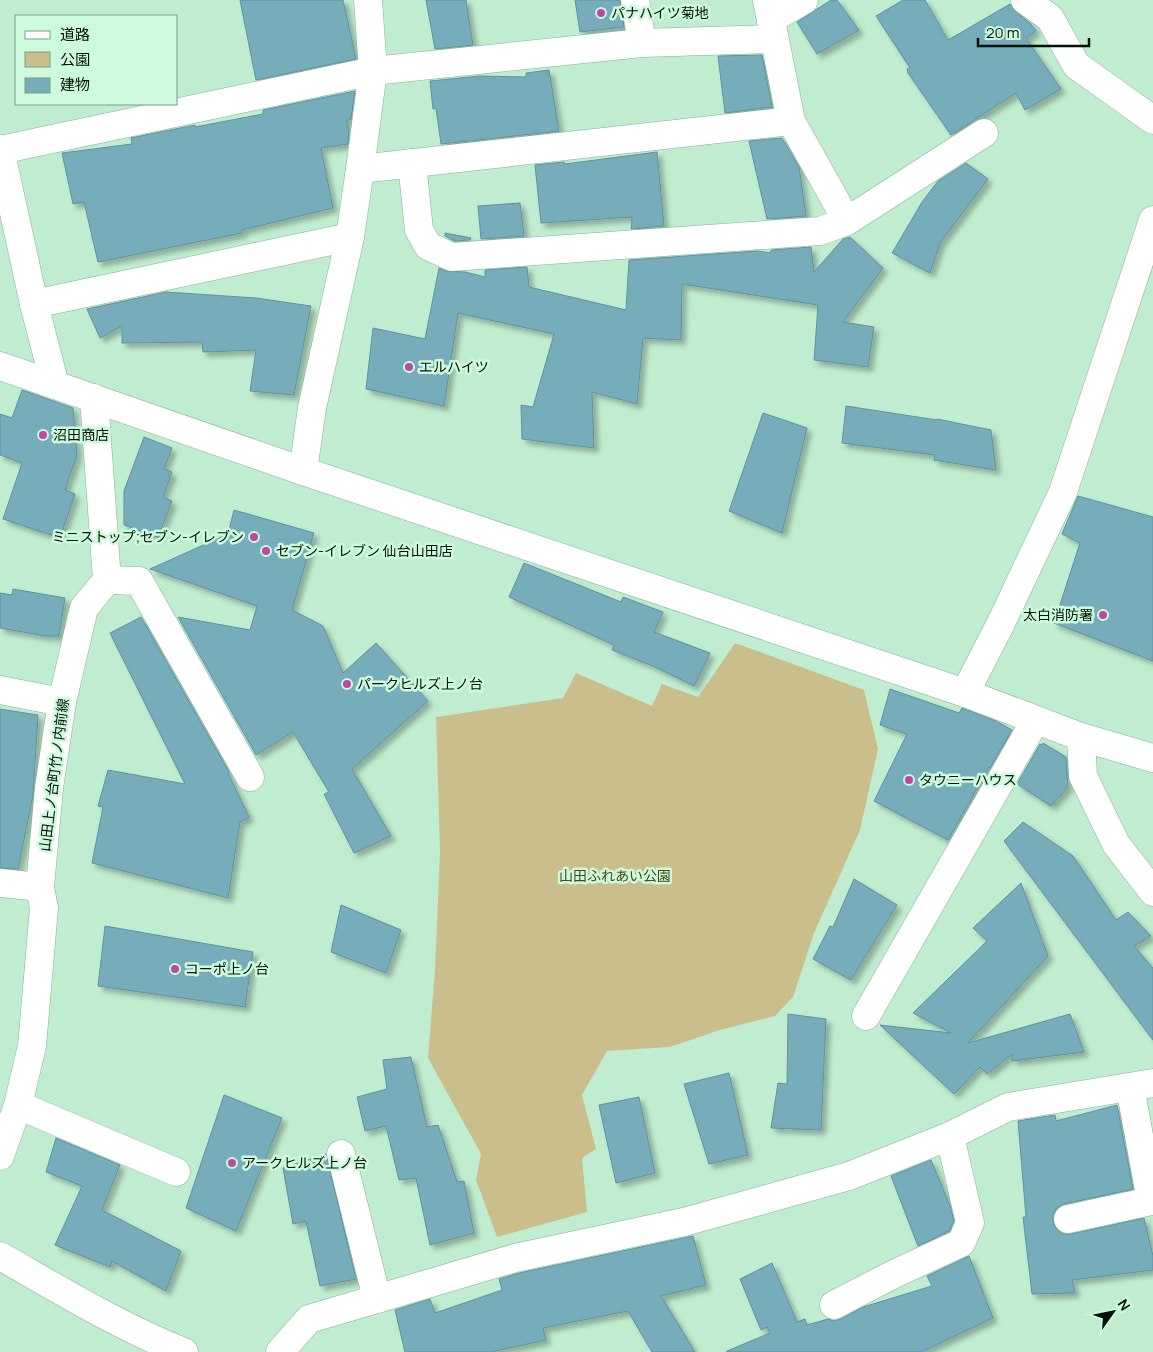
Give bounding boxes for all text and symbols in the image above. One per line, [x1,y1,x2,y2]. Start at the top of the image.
place label: パナハイツ菊地 [611,3,709,22]
marker: パナハイツ菊地 [595,7,607,19]
legend [15,15,178,105]
scale bar [978,15,1089,47]
text: 20 m [986,22,1019,43]
text: 道路 [60,24,90,45]
text: 公園 [60,49,90,70]
text: 建物 [60,74,90,95]
place label: エルハイツ [419,357,489,376]
marker: エルハイツ [403,361,415,373]
place label: 沼田商店 [53,425,109,444]
marker: 沼田商店 [37,429,49,441]
place label: ミニストップ;セブン-イレブン [52,527,244,546]
marker: ミニストップ;セブン-イレブン [248,531,260,543]
place label: セブン-イレブン 仙台山田店 [276,541,453,560]
marker: セブン-イレブン 仙台山田店 [260,545,272,557]
place label: 太白消防署 [1023,605,1093,624]
marker: 太白消防署 [1097,609,1109,621]
place label: パークヒルズ上ノ台 [357,674,483,693]
marker: パークヒルズ上ノ台 [341,678,353,690]
street label: 山田上ノ台町竹ノ内前線 [35,697,72,853]
place label: タウニーハウス [919,770,1017,789]
marker: タウニーハウス [903,774,915,786]
park label: 山田ふれあい公園 [559,866,671,885]
place label: コーポ上ノ台 [185,959,269,978]
marker: コーポ上ノ台 [169,963,181,975]
place label: アークヒルズ上ノ台 [242,1153,367,1172]
marker: アークヒルズ上ノ台 [226,1157,238,1169]
north arrow [1088,1287,1138,1337]
text: N [1114,1295,1135,1314]

